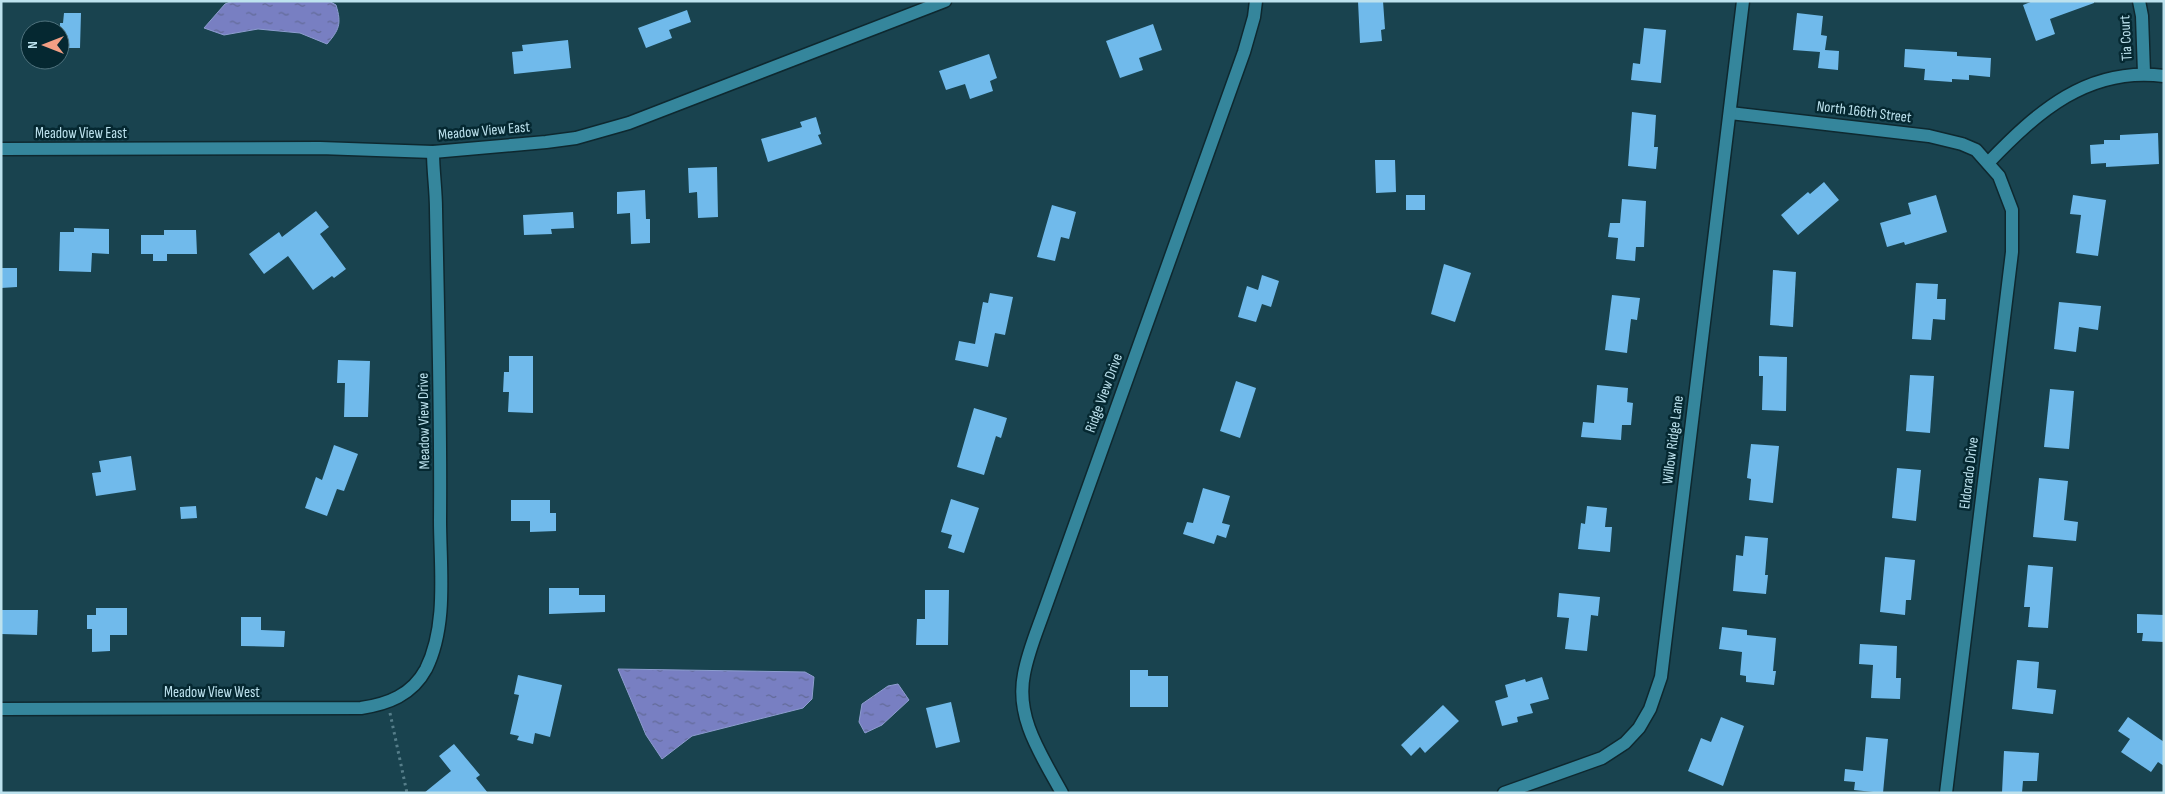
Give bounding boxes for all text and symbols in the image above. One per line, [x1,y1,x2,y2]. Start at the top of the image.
street label: Tia Court [2115,14,2137,61]
north arrow [20,20,70,70]
text: N [24,41,41,49]
street label: North 166th Street [1816,97,1913,127]
street label: Meadow View East [437,117,531,144]
street label: Meadow View East [35,124,127,143]
street label: Ridge View Drive [1081,351,1127,435]
street label: Meadow View Drive [414,373,434,469]
street label: Willow Ridge Lane [1658,395,1688,485]
street label: Eldorado Drive [1955,436,1983,510]
street label: Meadow View West [164,683,260,702]

